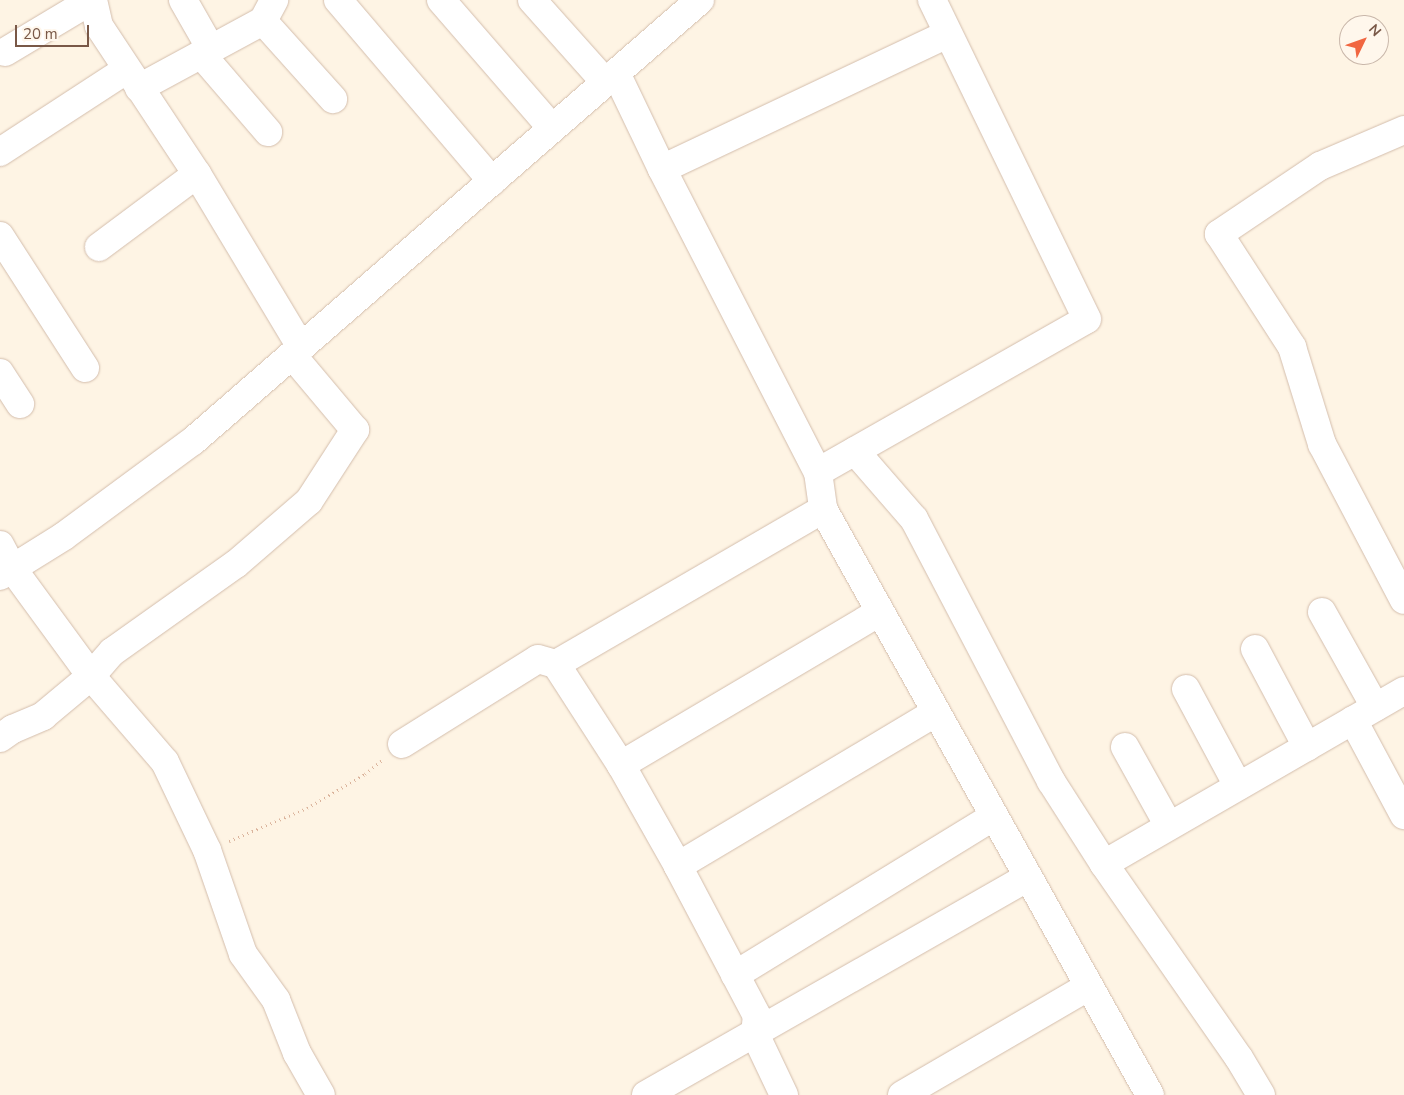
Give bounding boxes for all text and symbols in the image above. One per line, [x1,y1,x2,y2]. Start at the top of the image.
scale bar [18,15,91,47]
north arrow [1339,15,1389,65]
text: N [1364,20,1385,41]
text: 20 m [23,24,58,44]

